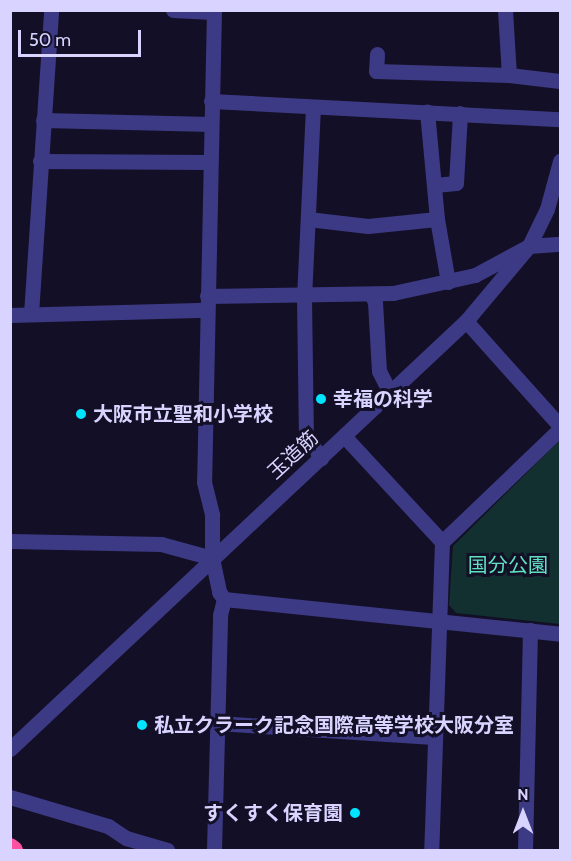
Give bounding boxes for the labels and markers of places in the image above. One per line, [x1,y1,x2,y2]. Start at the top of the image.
place label: 幸福の科学 [333,387,433,411]
marker: 幸福の科学 [314,392,328,406]
place label: 大阪市立聖和小学校 [93,402,273,426]
marker: 大阪市立聖和小学校 [74,407,88,421]
place label: 私立クラーク記念国際高等学校大阪分室 [154,713,514,737]
marker: 私立クラーク記念国際高等学校大阪分室 [135,718,149,732]
place label: すくすく保育園 [203,801,343,825]
marker: すくすく保育園 [348,806,362,820]

